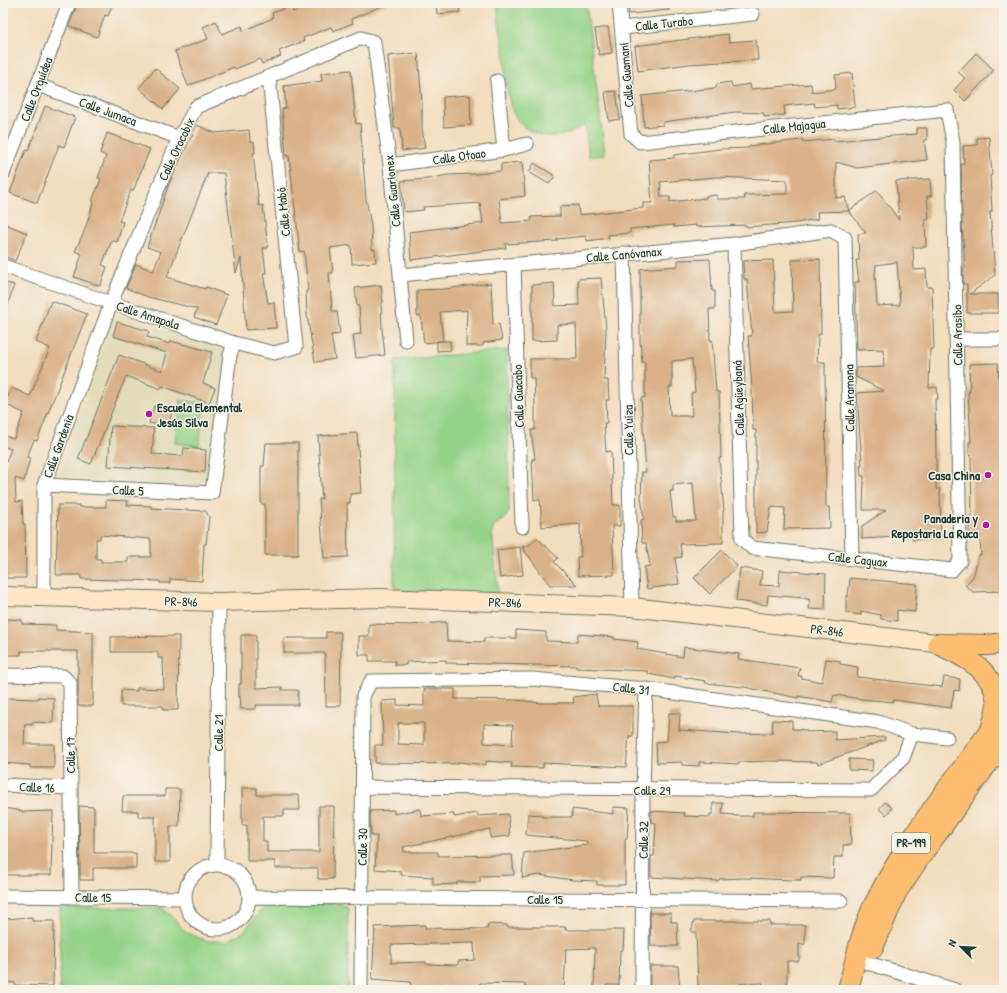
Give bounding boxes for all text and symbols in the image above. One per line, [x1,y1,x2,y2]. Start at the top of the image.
street label: Calle Turabo [634,11,694,35]
street label: Calle Guamaní [614,42,638,108]
street label: Calle Orquídea [15,54,57,124]
street label: Calle Jumaca [77,92,139,130]
street label: Calle Orocobix [154,114,199,184]
street label: Calle Majagua [762,114,826,138]
street label: Calle Otoao [431,143,487,169]
street label: Calle Guarionex [379,154,405,228]
street label: Calle Mabó [271,186,295,238]
street label: Calle Canóvanax [585,242,663,266]
street label: Calle Amapola [114,296,182,334]
street label: Calle Arasibo [947,304,967,366]
street label: Calle Agüeybaná [728,360,748,436]
street label: Calle Guacabo [508,364,528,428]
street label: Calle Aramona [839,364,859,432]
place label: Escuela Elemental Jesús Silva [157,398,243,431]
street label: Calle Yuiza [619,405,637,455]
marker: Escuela Elemental Jesús Silva [144,409,154,419]
street label: Calle Gardenia [38,412,78,480]
place label: Casa China [928,466,981,484]
marker: Casa China [983,470,993,480]
street label: Calle 5 [112,480,145,500]
place label: Panaderia y Repostaria La Ruca [891,509,979,543]
marker: Panaderia y Repostaria La Ruca [981,520,991,530]
street label: Calle Caguax [827,547,889,571]
street label: PR-846 [164,591,198,611]
street label: PR-846 [488,592,522,612]
street label: PR-846 [809,619,845,641]
street label: Calle 31 [612,677,650,699]
street label: Calle 21 [209,714,227,751]
street label: Calle 17 [61,736,79,774]
street label: Calle 16 [19,777,55,797]
street label: Calle 29 [634,781,671,799]
street label: Calle 32 [634,821,652,859]
street label: Calle 30 [353,828,371,866]
road number: PR-199 [892,833,930,853]
street label: Calle 15 [75,888,112,906]
street label: Calle 15 [527,890,564,908]
north arrow [941,927,981,967]
text: N [944,937,960,948]

